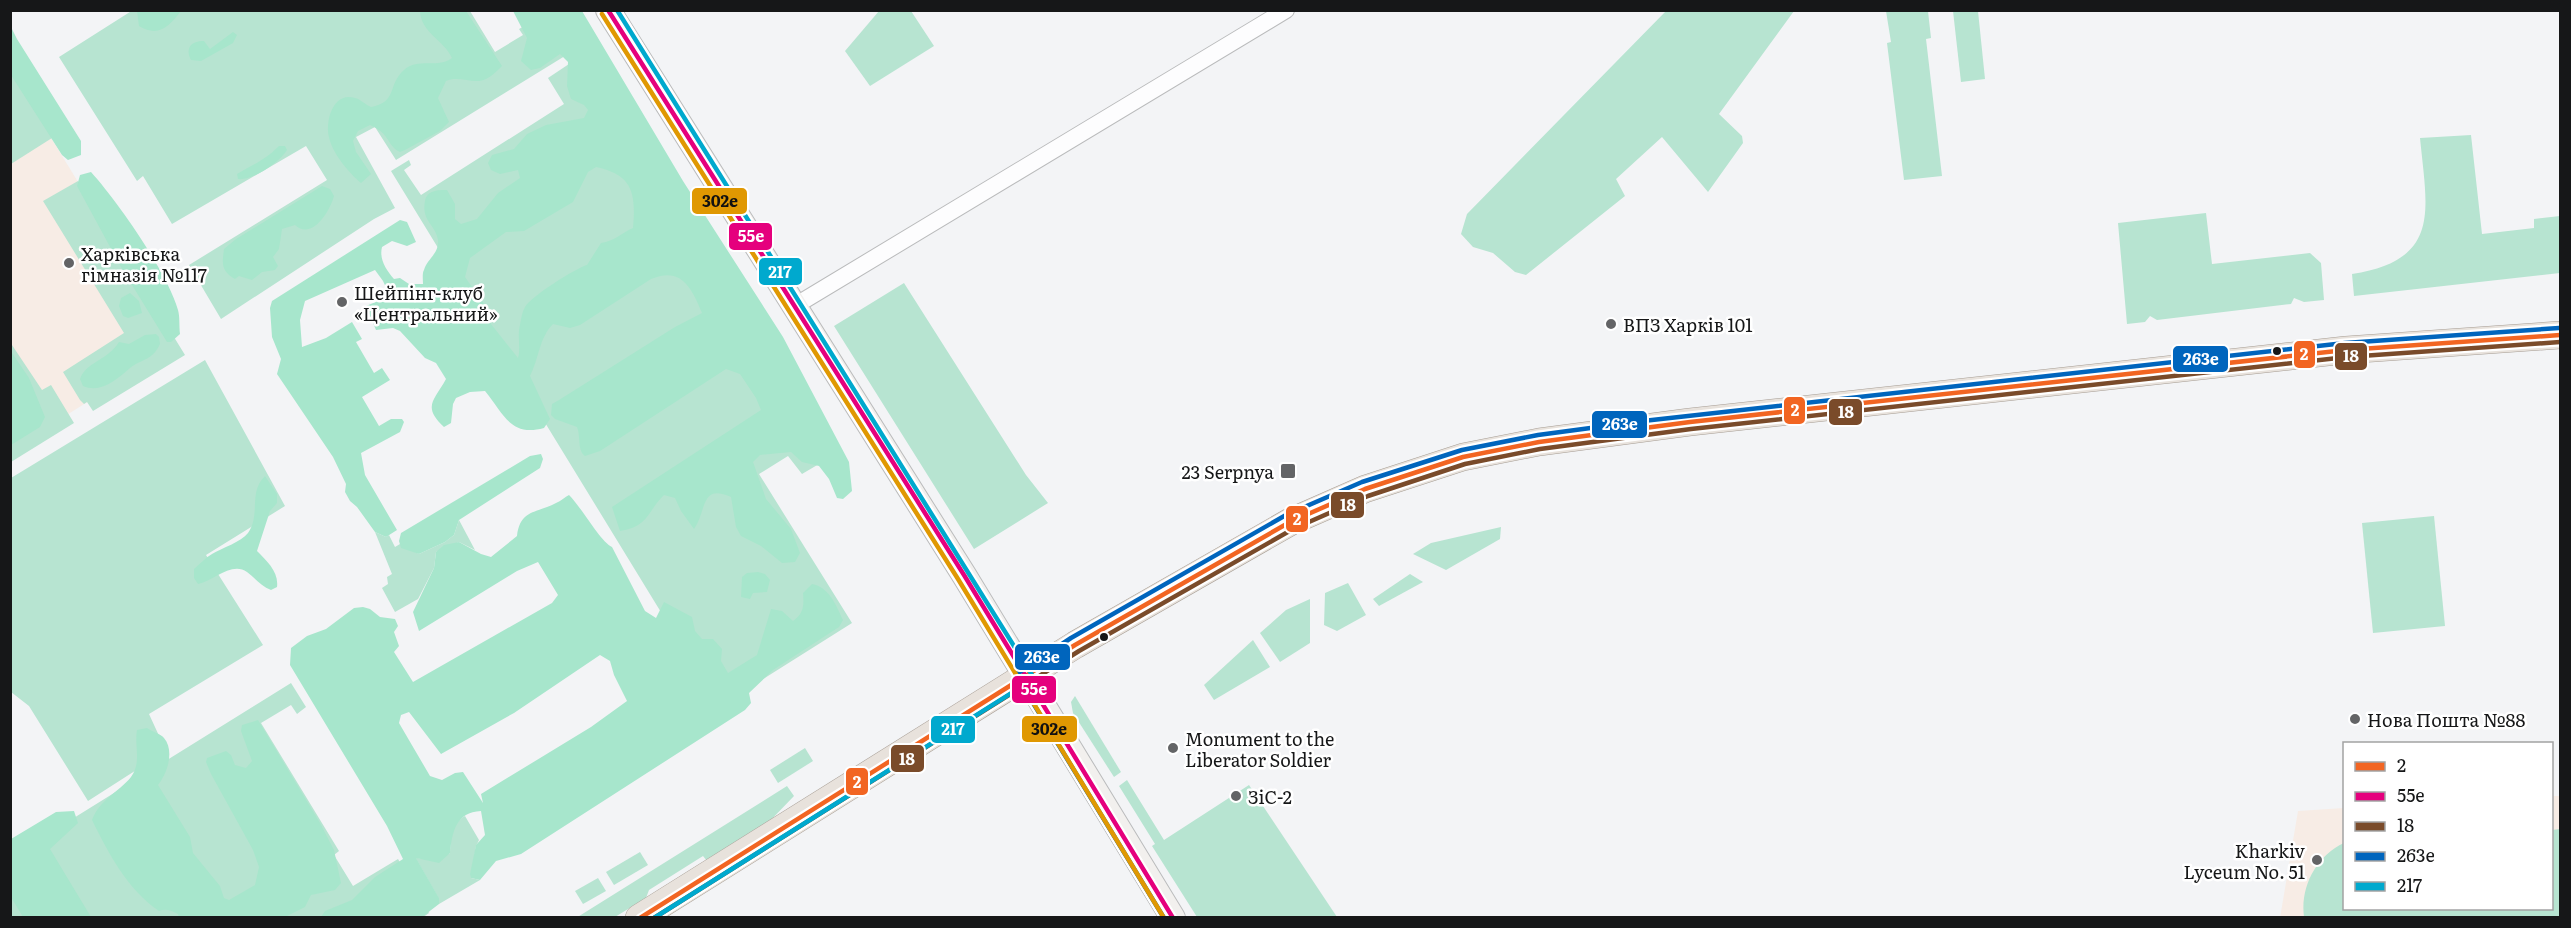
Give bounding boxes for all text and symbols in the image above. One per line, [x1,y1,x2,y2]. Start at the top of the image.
line badge: 302е [691,187,748,215]
text: 302е [702,188,738,212]
line badge: 55е [728,222,773,251]
text: 55е [738,223,764,247]
place label: Харківська гімназія №117 [81,240,207,288]
marker: Харківська гімназія №117 [62,256,76,270]
line badge: 217 [758,257,803,286]
text: 217 [768,259,792,283]
place label: Шейпінг-клуб «Центральний» [354,279,498,327]
marker: Шейпінг-клуб «Центральний» [335,295,349,309]
place label: ВПЗ Харків 101 [1623,311,1753,338]
marker: ВПЗ Харків 101 [1604,317,1618,331]
line badge: 2 [2293,340,2316,369]
text: 2 [2300,341,2309,365]
line badge: 18 [2334,342,2368,371]
text: 18 [2343,343,2360,367]
line badge: 263е [2172,345,2229,373]
unlabelled marker [2271,345,2283,357]
text: 263е [2183,346,2219,370]
line badge: 2 [1783,396,1806,425]
text: 2 [1791,397,1800,421]
line badge: 18 [1828,398,1863,426]
text: 18 [1838,399,1855,423]
line badge: 263е [1591,410,1648,439]
text: 263е [1602,411,1638,435]
place label: 23 Serpnya [1181,458,1274,485]
marker: 23 Serpnya [1279,462,1297,480]
line badge: 18 [1330,491,1365,519]
text: 18 [1340,492,1357,516]
line badge: 2 [1285,505,1309,533]
text: 2 [1293,506,1302,530]
unlabelled marker [1098,631,1110,643]
line badge: 263е [1014,643,1071,671]
text: 263е [1024,644,1060,668]
line badge: 55е [1011,675,1057,704]
text: 55е [1021,676,1047,700]
place label: Нова Пошта №88 [2367,706,2525,733]
marker: Нова Пошта №88 [2348,712,2362,726]
line badge: 217 [930,715,976,744]
line badge: 302е [1021,715,1078,743]
text: 217 [941,716,965,740]
text: 302е [1031,716,1067,740]
place label: Monument to the Liberator Soldier [1185,725,1334,773]
marker: Monument to the Liberator Soldier [1166,741,1180,755]
legend [2343,742,2553,910]
line badge: 18 [890,744,925,773]
text: 18 [899,746,916,770]
text: 2 [2397,751,2406,778]
line badge: 2 [845,767,869,796]
text: 2 [853,769,862,793]
text: 55е [2397,781,2425,808]
place label: ЗіС-2 [1248,783,1292,810]
marker: ЗіС-2 [1229,789,1243,803]
text: 18 [2397,811,2414,838]
place label: Kharkiv Lyceum No. 51 [2184,837,2305,885]
text: 263е [2397,841,2435,868]
marker: Kharkiv Lyceum No. 51 [2310,853,2324,867]
text: 217 [2397,871,2422,898]

